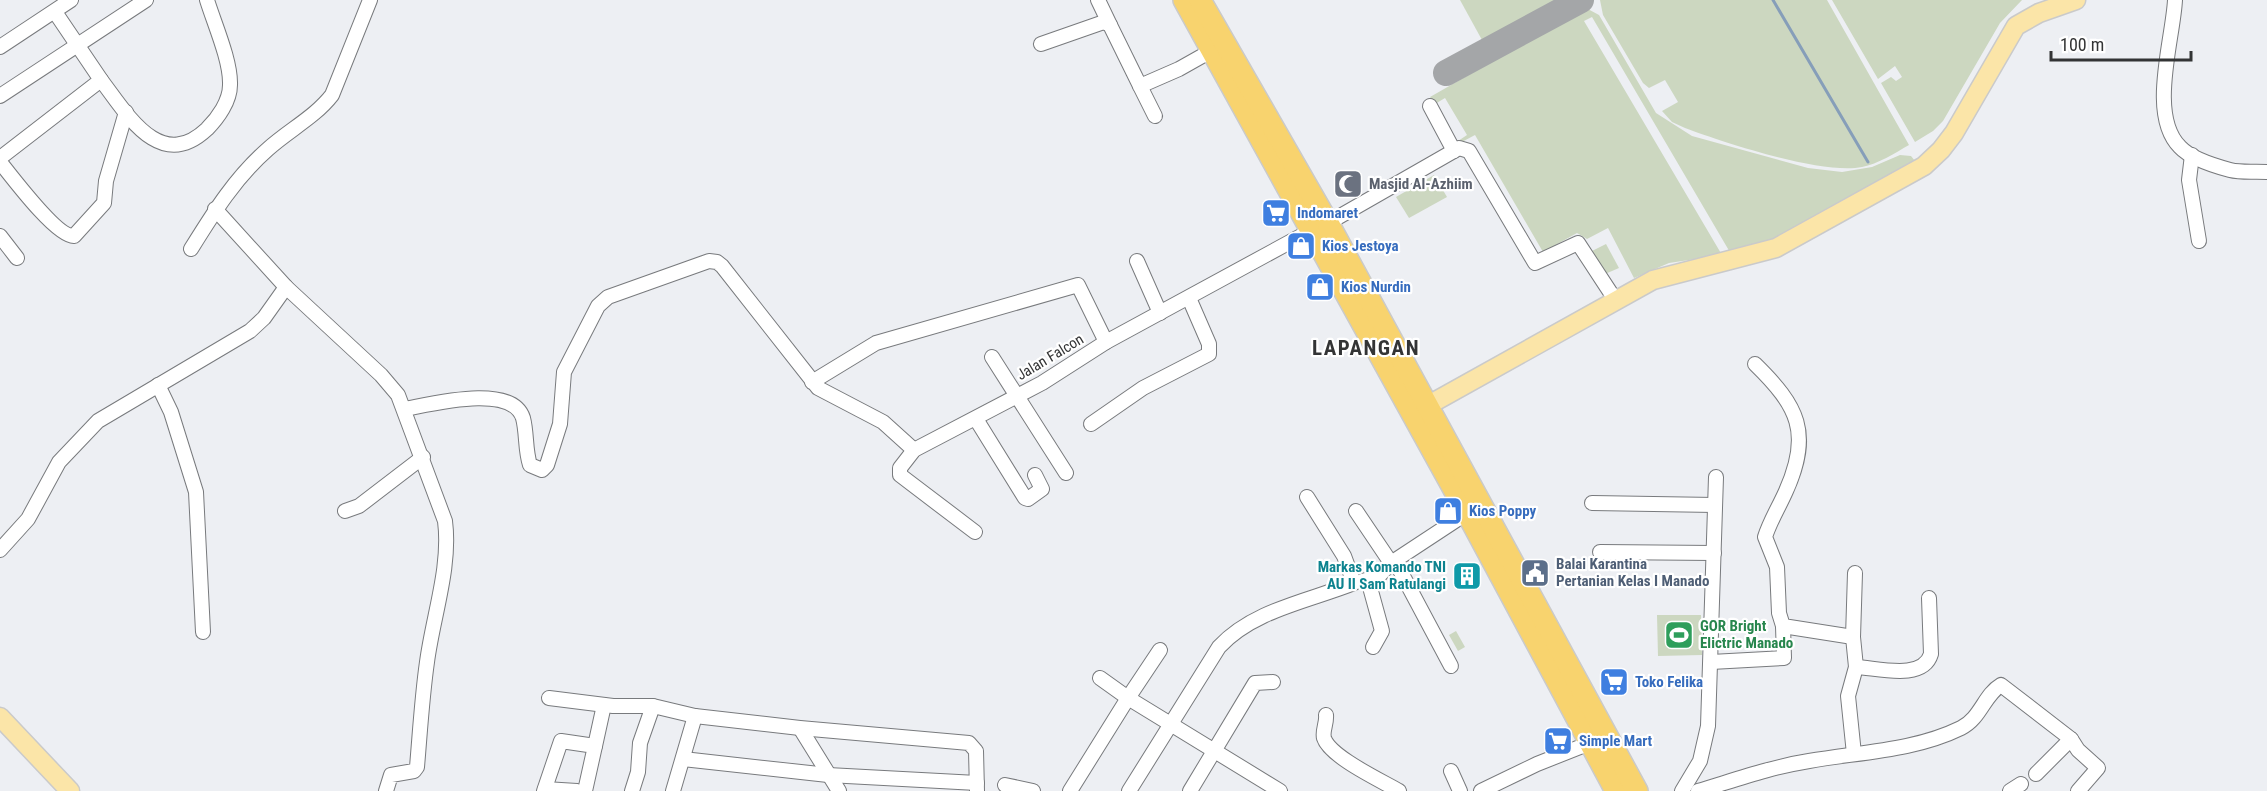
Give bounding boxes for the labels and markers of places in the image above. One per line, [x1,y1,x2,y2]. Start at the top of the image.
mosque icon: Masjid Al-Azhiim [1332,168,1364,200]
place label: Masjid Al-Azhiim [1369,175,1473,193]
supermarket icon: Indomaret [1260,197,1292,229]
place label: Indomaret [1297,204,1359,222]
shop icon: Kios Jestoya [1285,230,1317,262]
place label: Kios Jestoya [1322,237,1399,255]
shop icon: Kios Nurdin [1304,271,1336,303]
place label: Kios Nurdin [1341,278,1411,296]
shop icon: Kios Poppy [1432,495,1464,527]
place label: Kios Poppy [1469,502,1536,520]
place label: Balai Karantina Pertanian Kelas I Manado [1556,555,1709,590]
public building icon: Balai Karantina Pertanian Kelas I Manado [1519,557,1551,589]
place label: Markas Komando TNI AU II Sam Ratulangi [1318,558,1446,593]
building icon: Markas Komando TNI AU II Sam Ratulangi [1451,560,1483,592]
place label: GOR Bright Elictric Manado [1700,617,1793,652]
sports icon: GOR Bright Elictric Manado [1663,619,1695,651]
supermarket icon: Toko Felika [1598,666,1630,698]
place label: Toko Felika [1635,673,1703,691]
supermarket icon: Simple Mart [1542,725,1574,757]
place label: Simple Mart [1579,732,1653,750]

